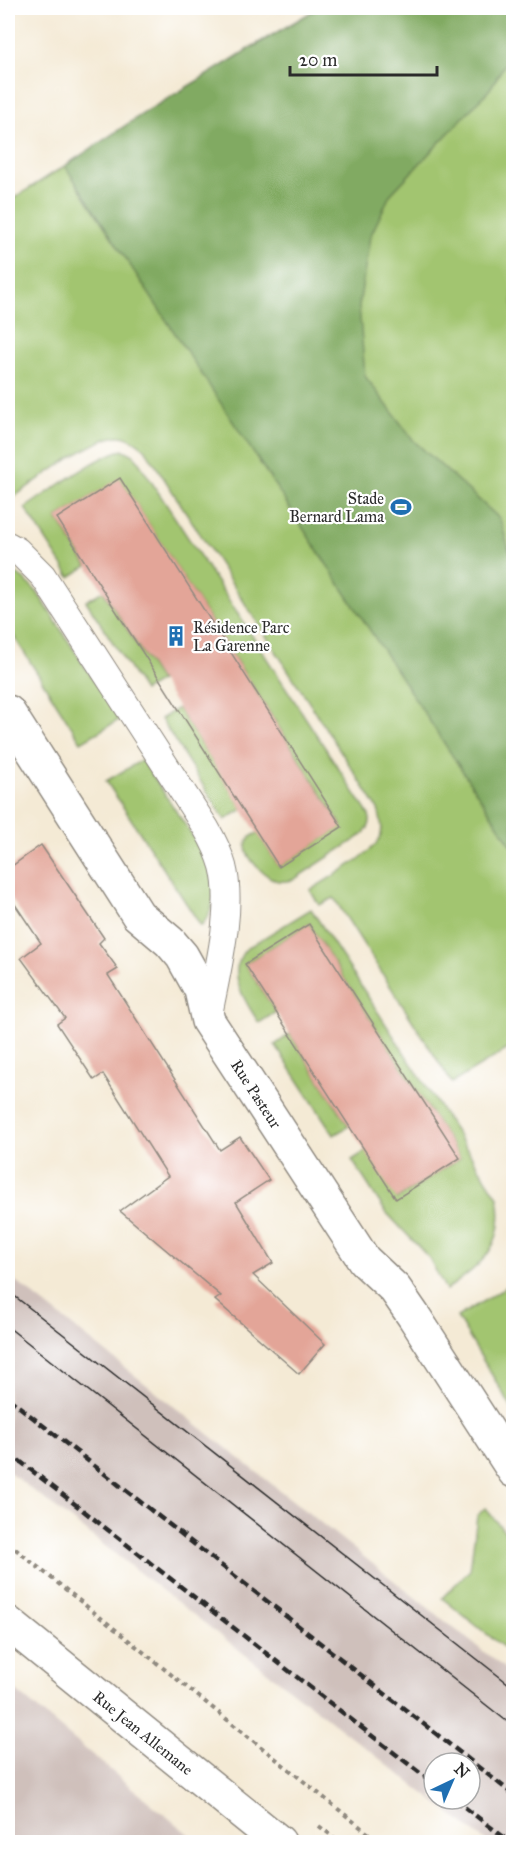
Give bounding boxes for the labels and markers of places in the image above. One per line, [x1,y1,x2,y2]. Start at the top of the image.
place label: Stade Bernard Lama [289,489,384,526]
sports icon: Stade Bernard Lama [389,495,413,519]
place label: Résidence Parc La Garenne [193,618,290,655]
building icon: Résidence Parc La Garenne [164,624,188,648]

